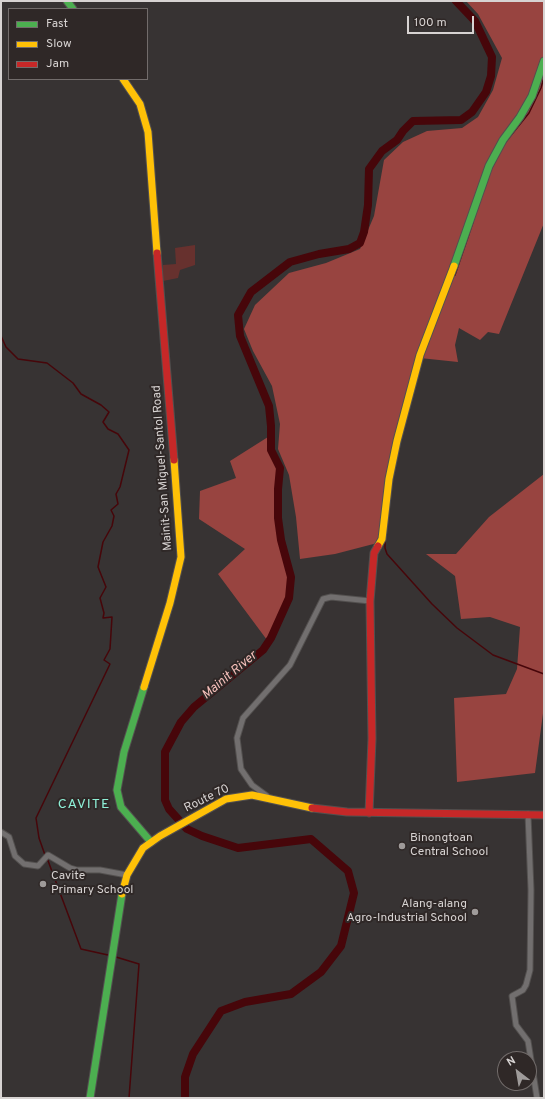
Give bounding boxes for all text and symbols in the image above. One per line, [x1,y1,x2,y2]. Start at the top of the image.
legend [8,8,148,80]
scale bar [409,8,476,34]
text: 100 m [414,15,447,31]
text: Fast [46,16,68,32]
text: Slow [46,36,72,52]
text: Jam [46,56,69,72]
street label: Mainit-San Miguel-Santol Road [150,385,176,551]
water label: Mainit River [199,649,261,703]
street label: Route 70 [182,782,232,816]
district label: CAVITE [58,797,110,813]
place label: Binongtoan Central School [410,832,488,860]
marker: Binongtoan Central School [397,841,407,851]
place label: Cavite Primary School [51,870,133,898]
marker: Cavite Primary School [38,879,48,889]
place label: Alang-alang Agro-Industrial School [346,898,467,926]
marker: Alang-alang Agro-Industrial School [470,907,480,917]
north arrow [497,1051,537,1091]
text: N [504,1054,518,1070]

